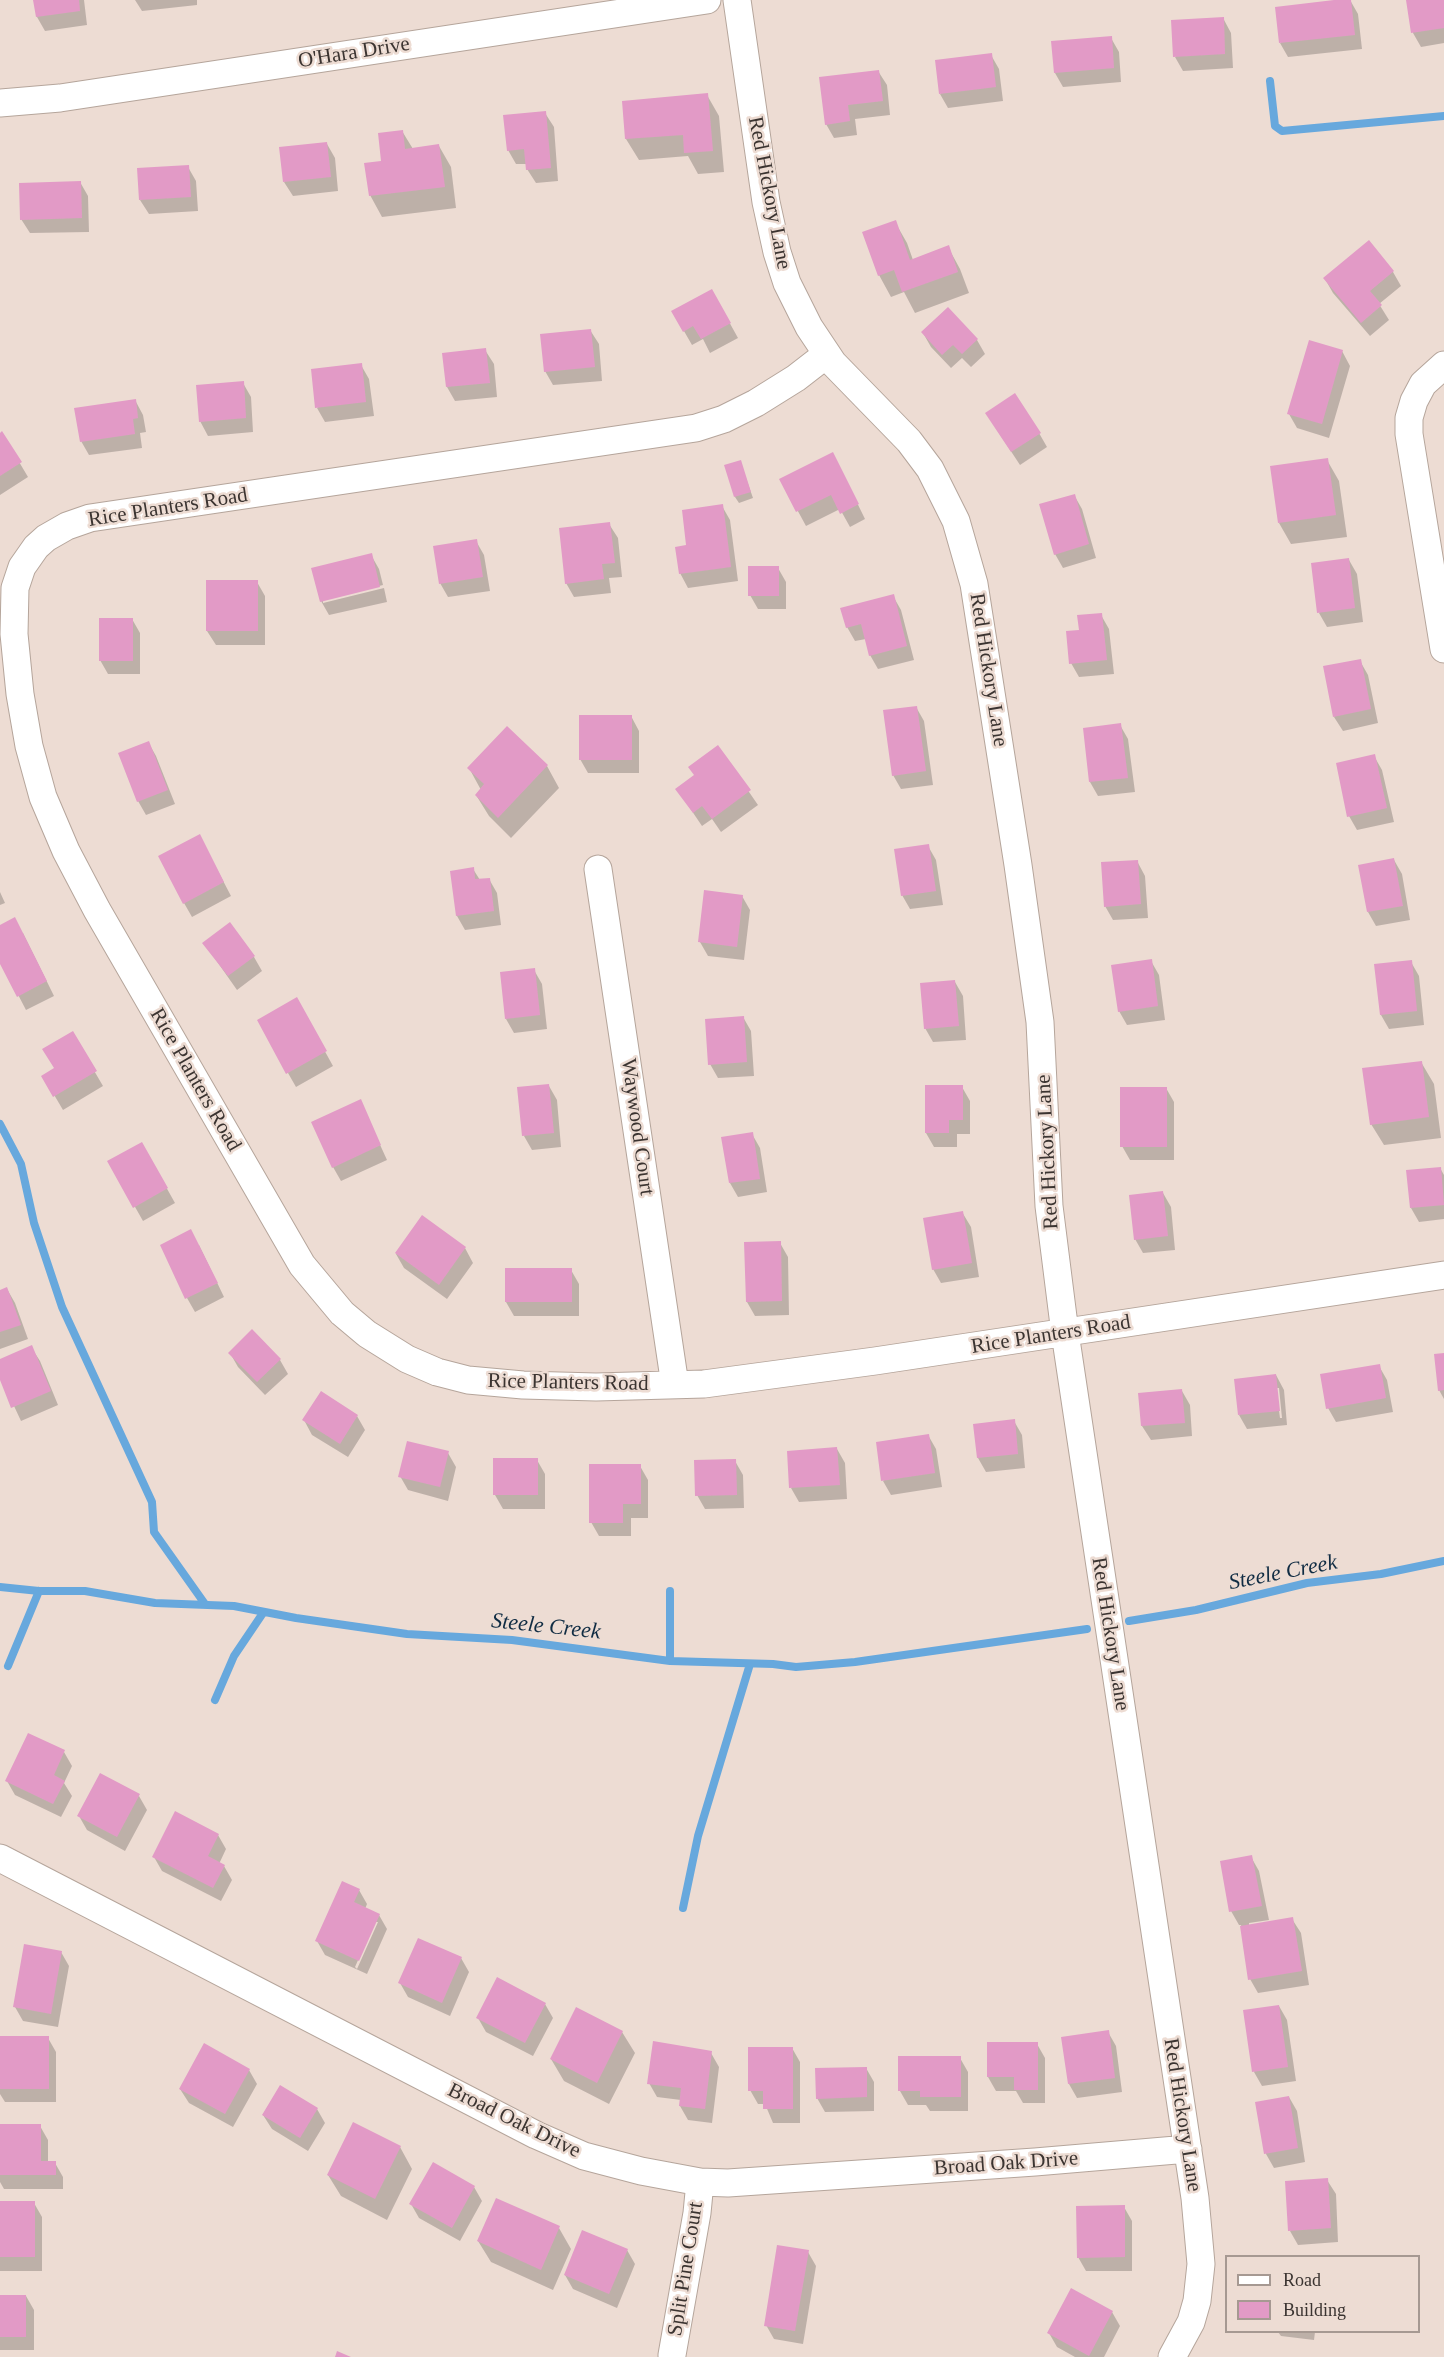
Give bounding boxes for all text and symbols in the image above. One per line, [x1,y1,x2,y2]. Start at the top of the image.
street label: O'Hara Drive [296,32,412,74]
street label: Red Hickory Lane [742,114,796,272]
street label: Rice Planters Road [87,483,249,533]
street label: Red Hickory Lane [963,591,1013,749]
street label: Rice Planters Road [144,1004,246,1156]
street label: Waywood Court [615,1057,659,1197]
street label: Red Hickory Lane [1031,1074,1065,1230]
street label: Rice Planters Road [970,1310,1132,1360]
street label: Rice Planters Road [487,1369,649,1397]
water label: Steele Creek [1227,1550,1339,1596]
street label: Red Hickory Lane [1085,1555,1135,1713]
water label: Steele Creek [490,1608,602,1646]
street label: Red Hickory Lane [1157,2036,1207,2194]
street label: Broad Oak Drive [443,2078,585,2164]
street label: Broad Oak Drive [933,2146,1079,2182]
street label: Split Pine Court [663,2200,709,2338]
legend [1225,2255,1420,2333]
text: Road [1283,2270,1321,2290]
text: Building [1283,2300,1346,2320]

